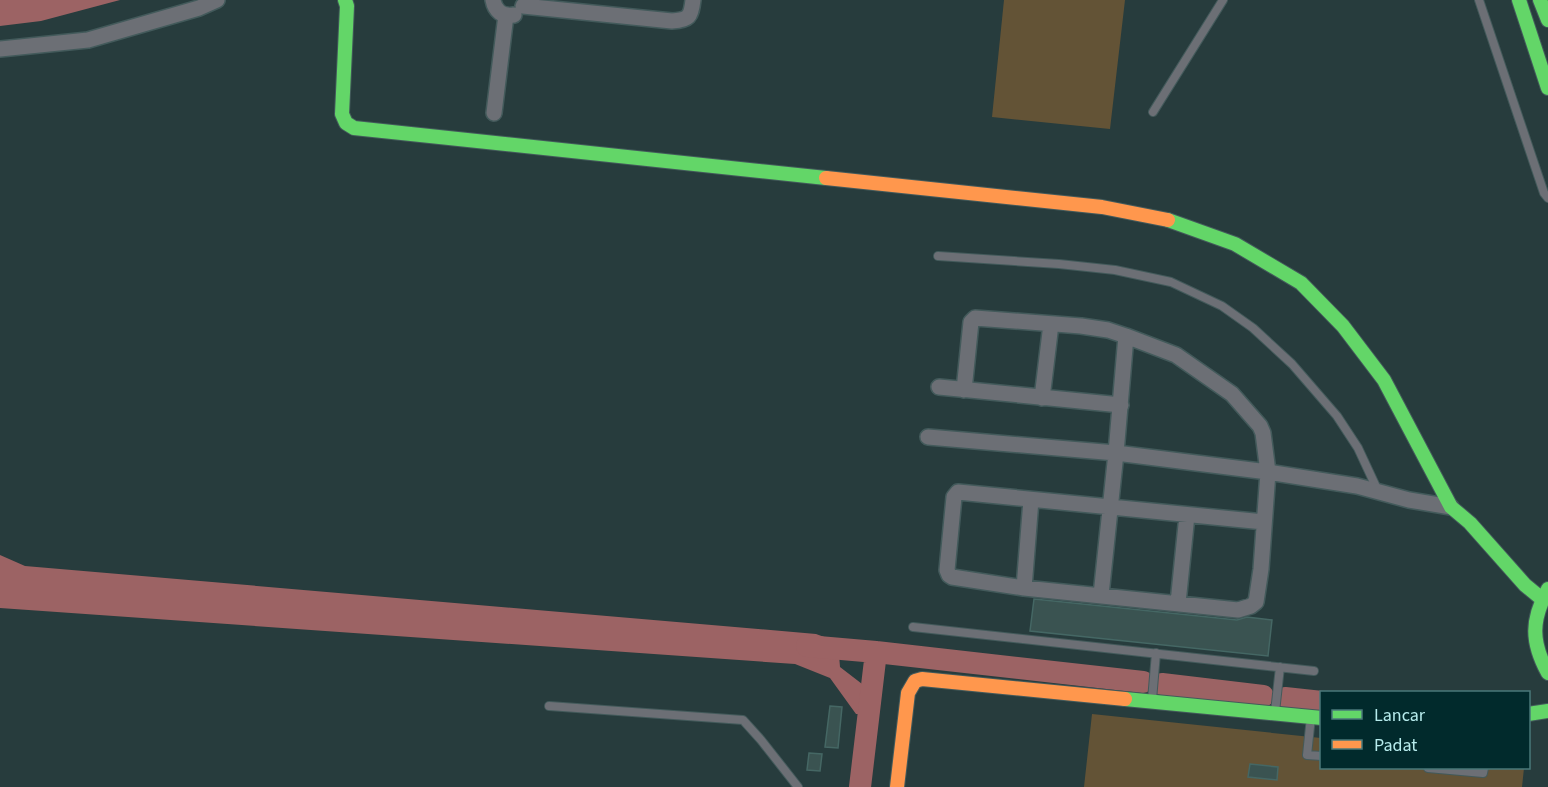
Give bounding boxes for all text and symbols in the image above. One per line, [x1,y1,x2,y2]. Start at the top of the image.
legend [1320,691,1530,769]
text: Lancar [1374,703,1426,728]
text: Padat [1374,733,1417,758]

